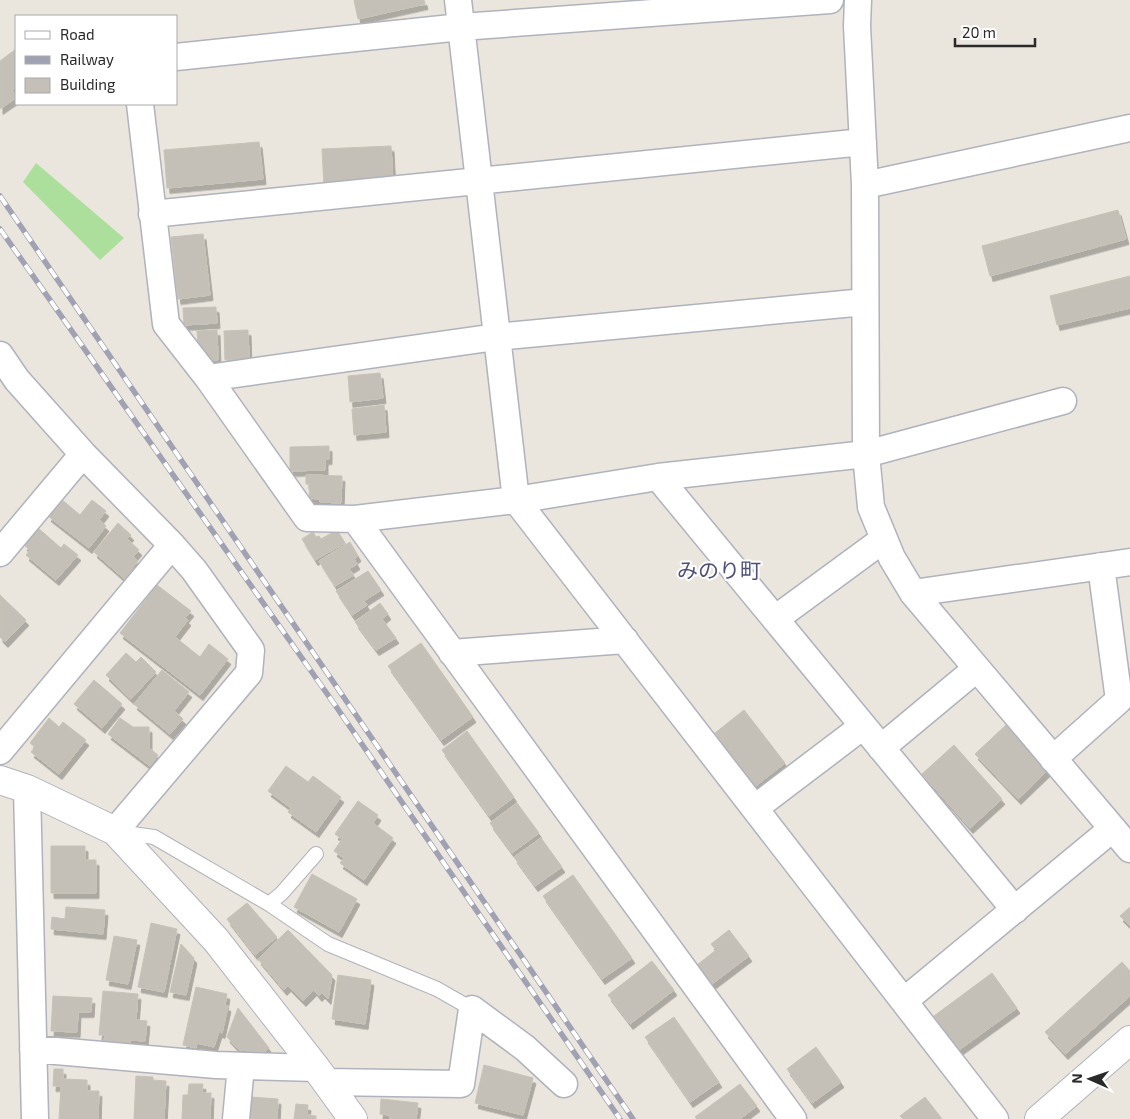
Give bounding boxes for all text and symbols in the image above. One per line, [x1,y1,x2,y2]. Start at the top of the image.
legend [15,15,178,105]
scale bar [955,15,1035,47]
text: 20 m [962,23,996,41]
text: Road [60,25,95,43]
text: Railway [60,50,114,68]
text: Building [60,75,116,93]
district label: みのり町 [677,557,761,582]
north arrow [1065,1054,1115,1104]
text: N [1068,1073,1085,1084]

